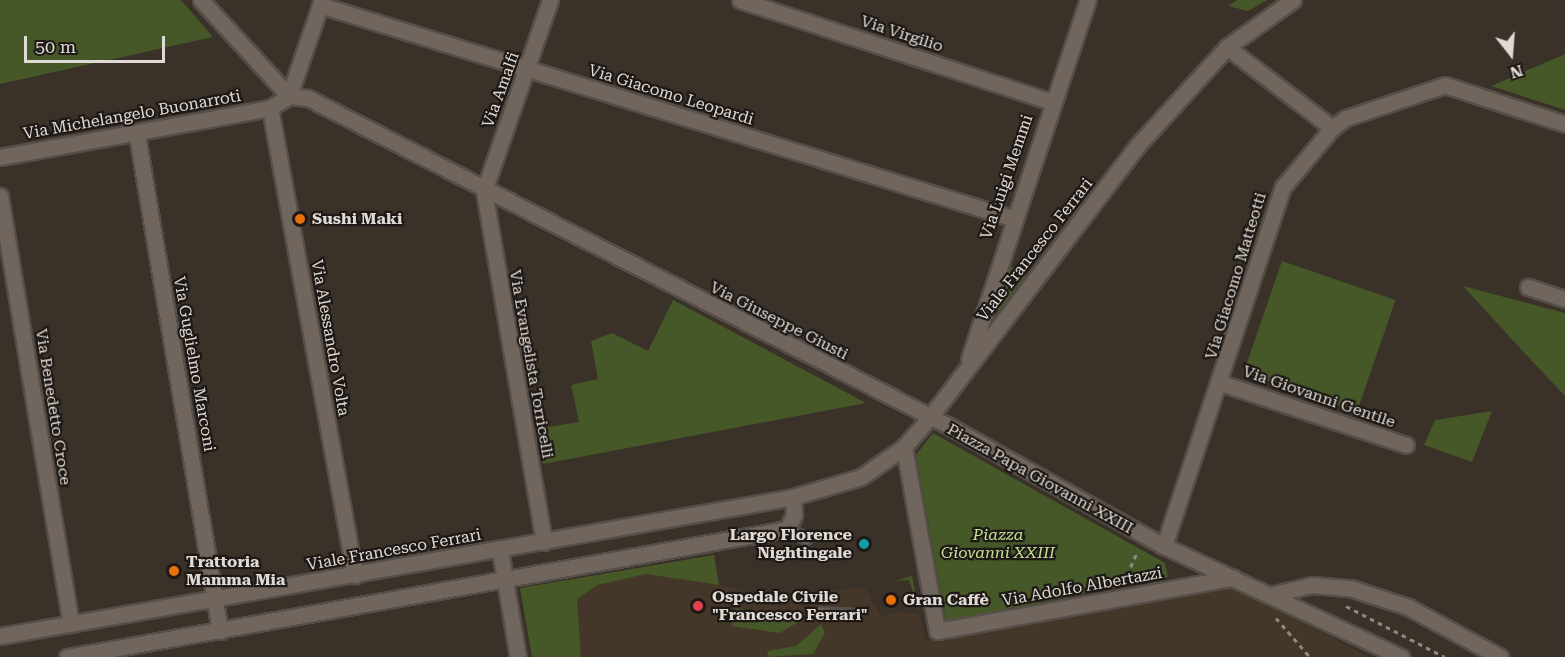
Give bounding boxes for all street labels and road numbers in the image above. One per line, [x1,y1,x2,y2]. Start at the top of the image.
street label: Via Virgilio [858,12,946,56]
street label: Via Amalfi [478,50,524,130]
street label: Via Giacomo Leopardi [586,61,756,129]
street label: Via Michelangelo Buonarroti [22,86,242,144]
street label: Via Luigi Memmi [977,112,1037,242]
street label: Viale Francesco Ferrari [973,174,1097,326]
street label: Via Giacomo Matteotti [1201,190,1271,362]
street label: Via Alessandro Volta [307,258,353,418]
street label: Via Evangelista Torricelli [505,268,557,460]
street label: Via Guglielmo Marconi [169,275,219,453]
street label: Via Giuseppe Giusti [707,278,851,364]
street label: Via Benedetto Croce [31,327,75,487]
street label: Via Giovanni Gentile [1240,362,1398,432]
street label: Piazza Papa Giovanni XXIII [944,420,1136,538]
street label: Viale Francesco Ferrari [305,525,483,575]
street label: Via Adolfo Albertazzi [1000,563,1164,611]

